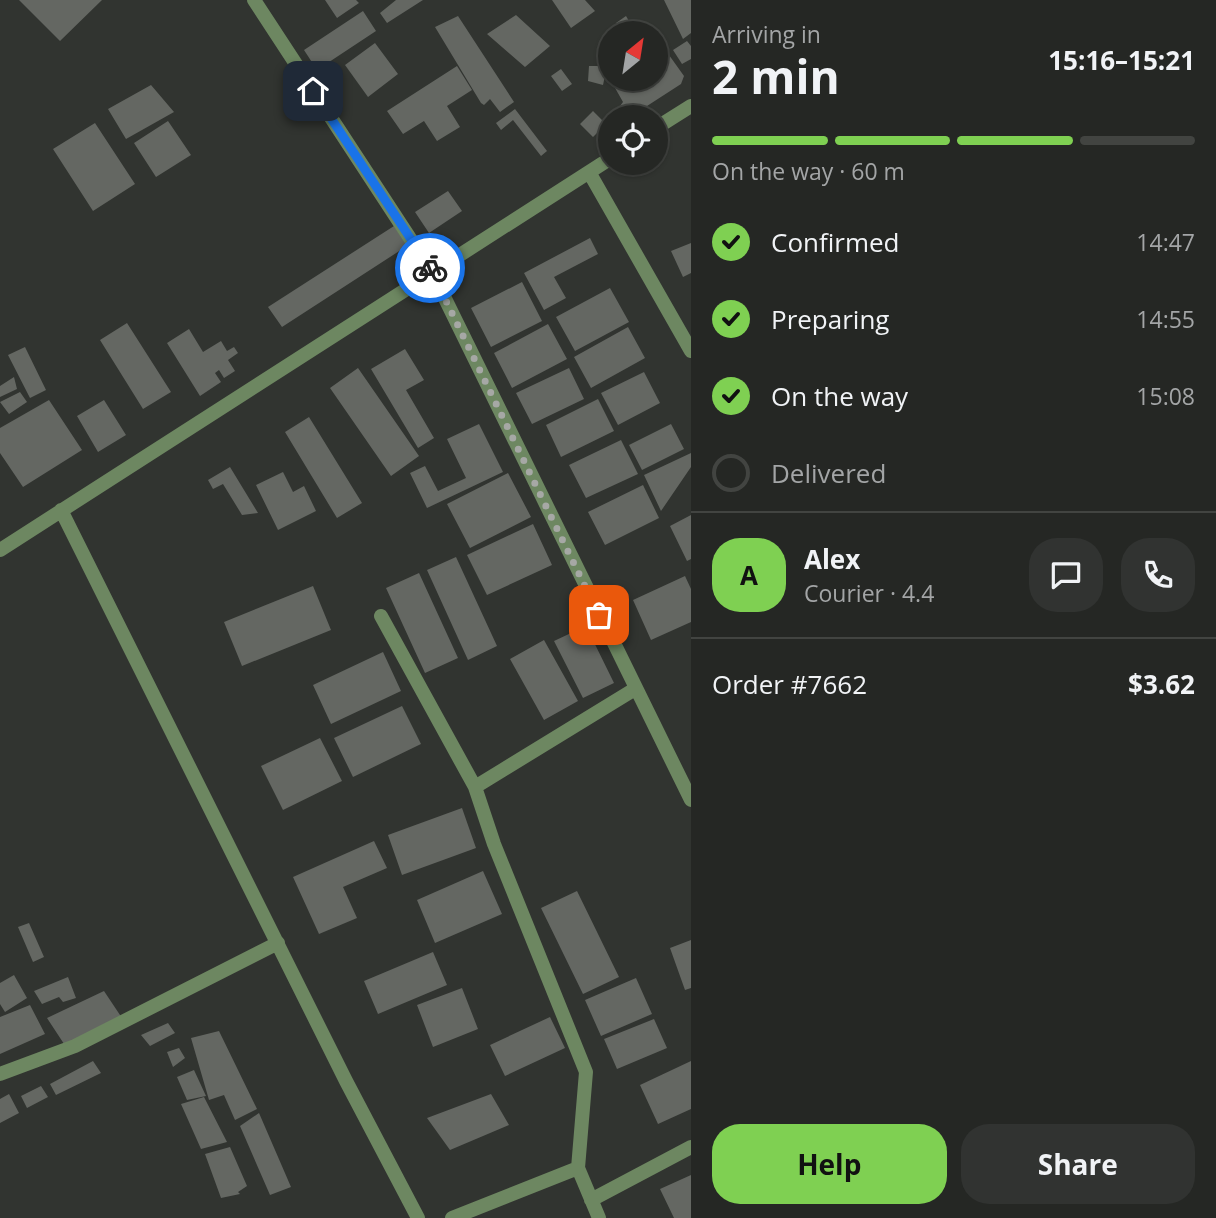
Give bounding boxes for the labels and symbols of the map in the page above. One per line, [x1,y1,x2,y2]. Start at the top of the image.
north arrow [598,21,668,91]
pin [283,61,343,121]
courier [395,233,465,303]
pin [569,585,629,645]

